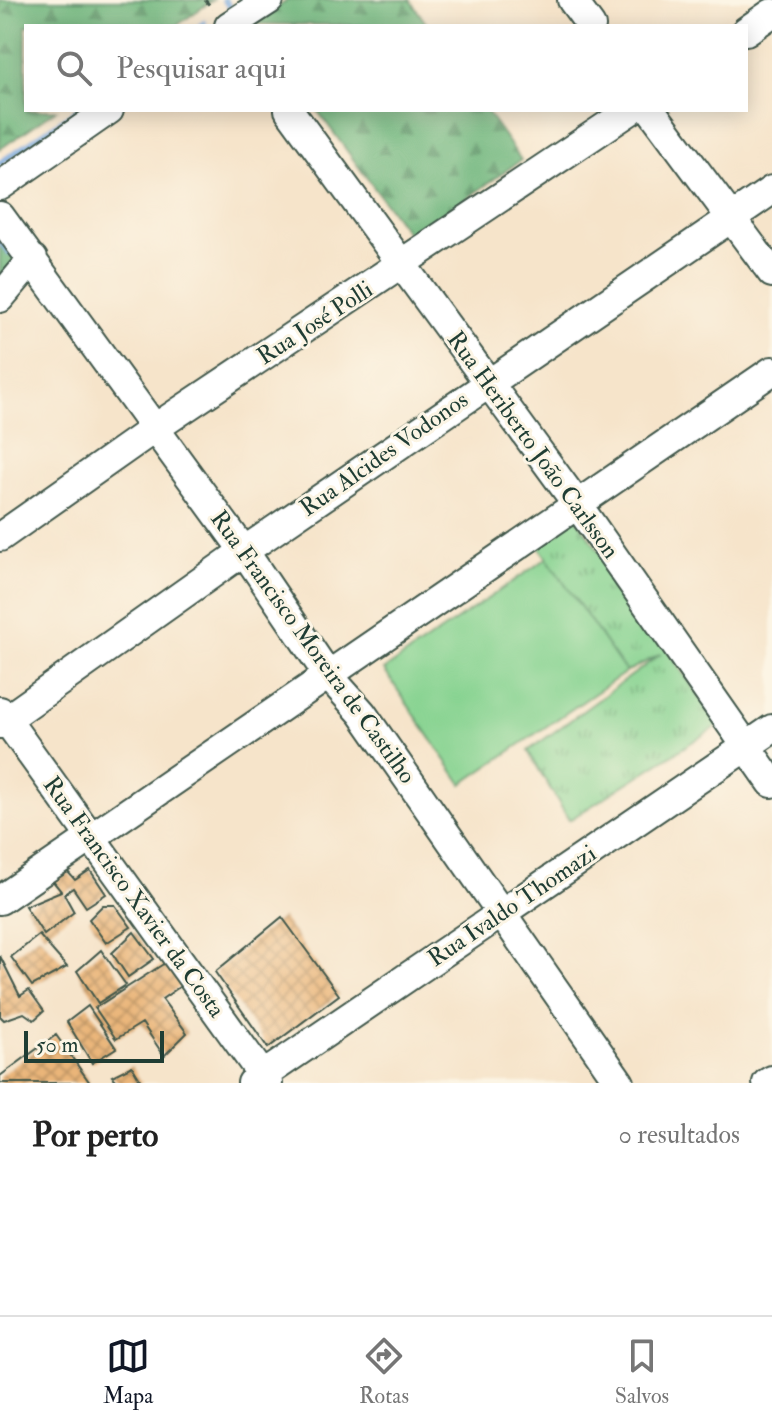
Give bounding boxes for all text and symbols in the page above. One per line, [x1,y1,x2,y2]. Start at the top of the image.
search box [24,24,748,112]
icon: search [52,46,96,90]
text: Pesquisar aqui [116,50,286,87]
street label: Rua José Polli [251,274,379,372]
street label: Rua Heriberto João Carlsson [440,325,626,565]
street label: Rua Alcides Vodonos [294,384,474,524]
street label: Rua Francisco Moreira de Castilho [203,504,423,790]
street label: Rua Francisco Xavier da Costa [36,770,233,1025]
street label: Rua Ivaldo Thomazi [422,838,602,974]
scale bar [24,1027,164,1063]
text: 50 m [36,1031,78,1059]
text: Por perto [32,1114,158,1157]
text: 0 resultados [619,1119,740,1151]
tab: Mapa [103,1334,153,1410]
tab: Rotas [359,1334,409,1410]
tab: Salvos [615,1334,669,1410]

